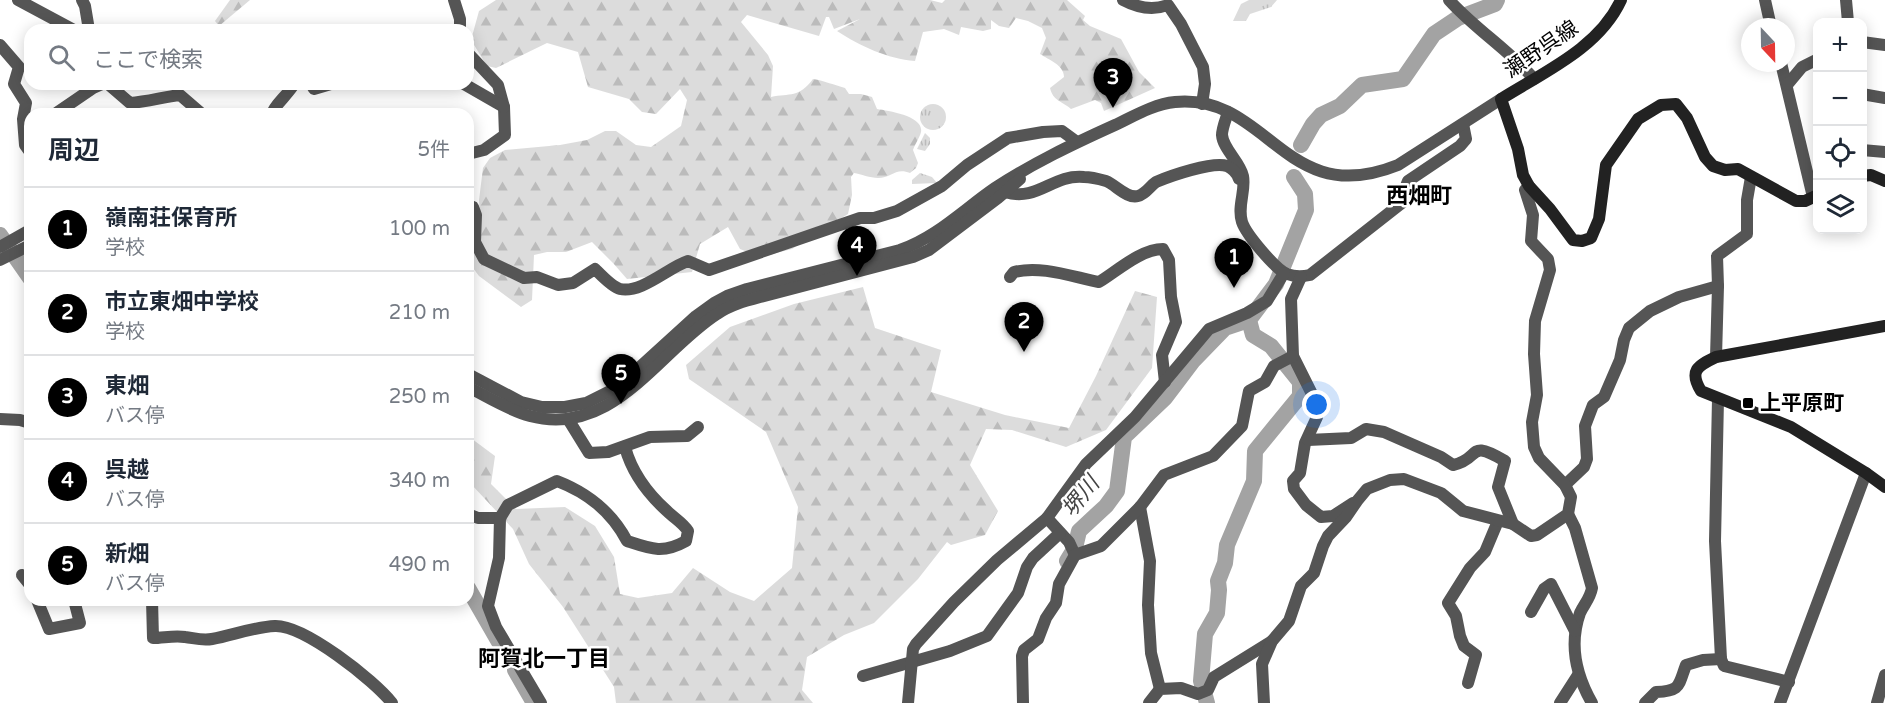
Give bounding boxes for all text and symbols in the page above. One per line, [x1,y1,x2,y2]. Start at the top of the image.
street label: 瀬野呉線 [1499,16,1583,83]
north arrow [1741,18,1795,72]
map controls [1813,18,1867,234]
button: + [1813,18,1867,72]
search box [24,24,474,90]
icon: search [45,41,78,74]
text: ここで検索 [93,47,203,73]
pin: 3 [1094,58,1132,108]
button: − [1813,72,1867,126]
button: locate [1813,126,1867,180]
text: 周辺 [48,135,100,166]
text: 5件 [417,138,450,162]
button: layers [1813,180,1867,234]
district label: 西畑町 [1386,183,1452,209]
text: 嶺南荘保育所 [105,205,237,231]
text: 1 [61,217,74,241]
text: 100 m [389,217,450,241]
pin: 4 [838,226,876,276]
text: 学校 [105,236,145,260]
pin: 1 [1214,238,1254,288]
text: 市立東畑中学校 [105,289,259,315]
text: 2 [61,301,74,325]
text: 210 m [389,301,450,325]
pin: 2 [1004,302,1044,352]
text: 学校 [105,320,145,344]
pin: 5 [602,354,640,404]
text: 東畑 [105,373,149,399]
text: 3 [61,385,74,409]
text: 250 m [389,385,450,409]
your location [1302,390,1331,419]
place label: 上平原町 [1760,391,1844,416]
marker: 上平原町 [1741,396,1755,410]
text: バス停 [105,404,165,428]
text: 呉越 [105,457,149,483]
text: 4 [61,469,74,493]
text: 340 m [389,469,450,493]
water label: 堺川 [1057,470,1106,522]
text: バス停 [105,488,165,512]
text: 新畑 [105,541,149,567]
text: 5 [61,553,74,577]
text: 490 m [389,553,450,577]
text: バス停 [105,572,165,596]
district label: 阿賀北一丁目 [478,646,610,672]

